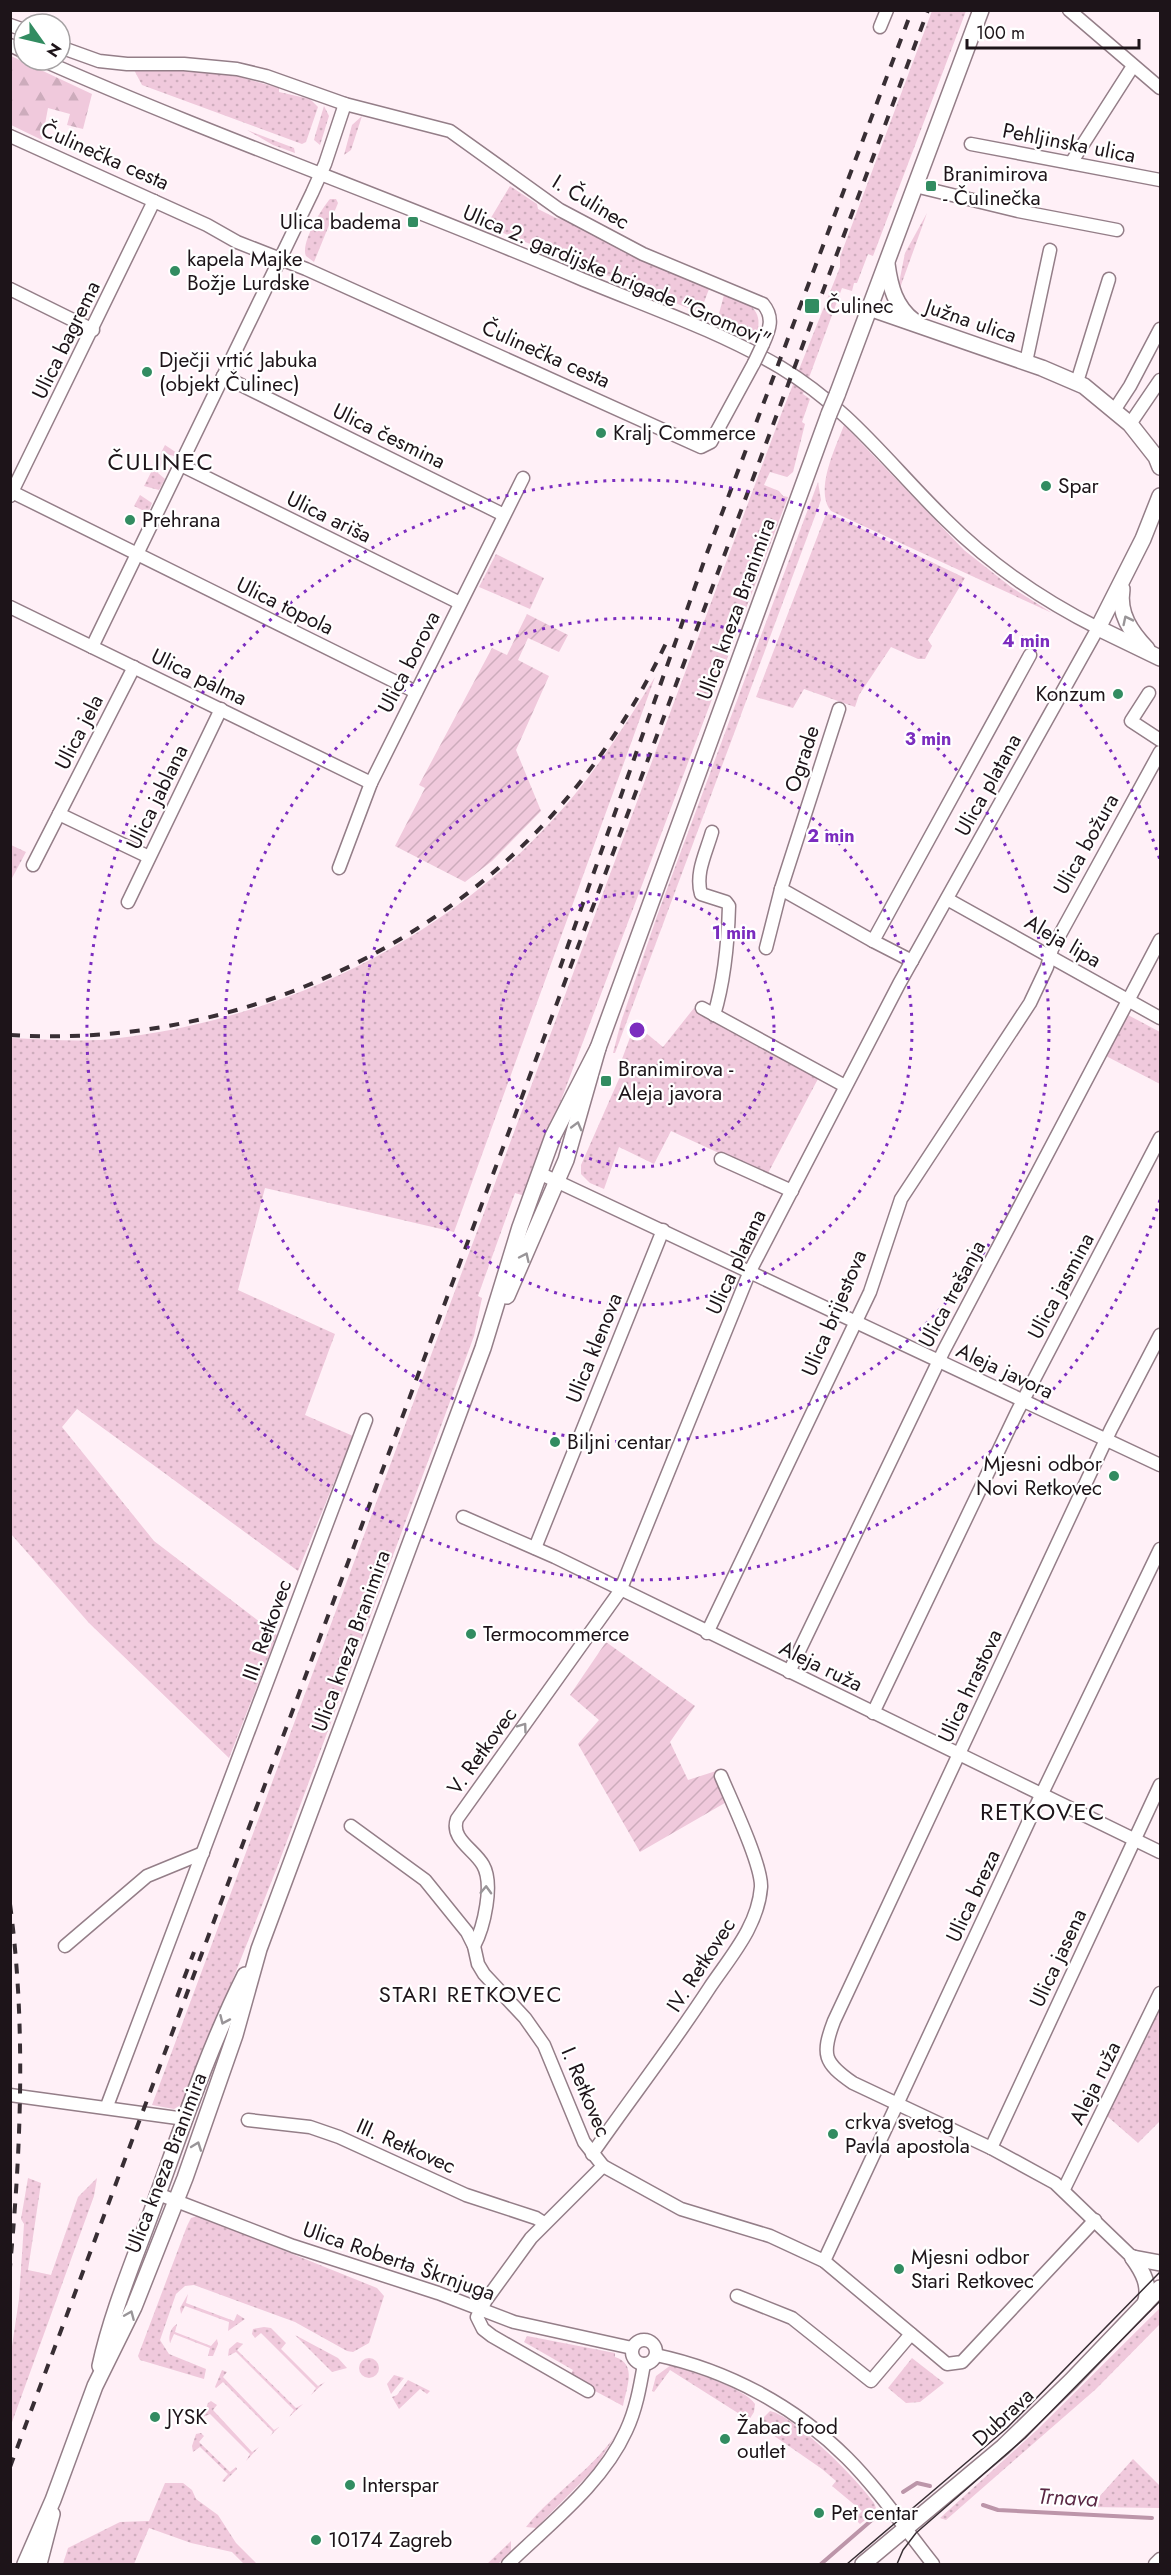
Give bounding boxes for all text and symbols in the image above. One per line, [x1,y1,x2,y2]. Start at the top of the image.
north arrow [12,12,72,72]
scale bar [967,12,1140,50]
text: 100 m [976,20,1025,46]
text: N [41,38,67,62]
street label: Čulinečka cesta [36,114,174,198]
street label: Pehljinska ulica [1000,115,1138,171]
place label: Branimirova - Čulinečka [943,159,1048,213]
street label: I. Čulinec [547,167,635,237]
marker: Branimirova - Čulinečka [924,179,938,193]
street label: Ulica 2. gardijske brigade "Gromovi" [458,197,776,355]
place label: Ulica badema [280,207,401,237]
marker: Ulica badema [406,215,420,229]
place label: kapela Majke Božje Lurdske [187,244,310,298]
marker: kapela Majke Božje Lurdske [168,264,182,278]
street label: Ulica bagrema [24,276,108,404]
street label: Južna ulica [919,290,1021,351]
place label: Čulinec [826,291,894,321]
marker: Čulinec [803,297,821,315]
street label: Čulinečka cesta [477,312,615,396]
place label: Dječji vrtić Jabuka (objekt Čulinec) [159,345,317,399]
marker: Dječji vrtić Jabuka (objekt Čulinec) [140,365,154,379]
street label: Ulica česmina [328,396,450,476]
place label: Kralj Commerce [613,418,756,448]
marker: Kralj Commerce [594,426,608,440]
district label: ČULINEC [108,444,214,479]
place label: Spar [1058,471,1100,501]
marker: Spar [1039,479,1053,493]
street label: Ulica ariša [281,484,377,550]
place label: Prehrana [142,505,220,535]
marker: Prehrana [123,513,137,527]
street label: Ulica kneza Branimira [689,514,783,704]
street label: Ulica topola [231,570,339,642]
street label: Ulica borova [371,606,447,718]
one-way arrow [1122,615,1134,626]
text: 4 min [1002,628,1050,654]
street label: Ulica palma [146,641,252,713]
place label: Konzum [1035,679,1106,709]
marker: Konzum [1111,687,1125,701]
street label: Ulica jela [47,689,111,775]
street label: Ograde [777,722,827,796]
text: 3 min [905,726,951,752]
street label: Ulica platana [947,728,1029,842]
street label: Ulica jablana [119,740,195,854]
street label: Ulica božura [1046,788,1126,900]
text: 2 min [807,823,855,849]
street label: Aleja lipa [1019,907,1107,975]
text: 1 min [712,920,756,946]
centre of rings [627,1020,647,1040]
place label: Branimirova - Aleja javora [618,1054,734,1108]
marker: Branimirova - Aleja javora [599,1074,613,1088]
one-way arrow [570,1121,582,1132]
street label: Ulica platana [699,1204,773,1320]
street label: Ulica jasmina [1020,1227,1102,1345]
street label: Ulica trešanja [911,1235,993,1353]
street label: Ulica brijestova [794,1245,874,1381]
one-way arrow [518,1252,530,1263]
street label: Ulica klenova [558,1288,630,1408]
street label: Aleja javora [951,1335,1059,1407]
place label: Biljni centar [567,1427,672,1457]
marker: Biljni centar [548,1435,562,1449]
place label: Mjesni odbor Novi Retkovec [976,1449,1103,1503]
marker: Mjesni odbor Novi Retkovec [1107,1469,1121,1483]
street label: Ulica kneza Branimira [304,1546,398,1736]
street label: III. Retkovec [235,1575,299,1685]
place label: Termocommerce [483,1619,630,1649]
street label: Ulica hrastova [931,1624,1009,1748]
marker: Termocommerce [464,1627,478,1641]
street label: Aleja ruža [774,1633,868,1699]
street label: V. Retkovec [440,1701,524,1801]
one-way arrow [516,1723,527,1734]
district label: RETKOVEC [980,1794,1106,1829]
street label: Ulica breza [938,1845,1008,1947]
one-way arrow [480,1885,493,1894]
street label: Ulica jasena [1022,1904,1094,2012]
street label: IV. Retkovec [659,1912,743,2018]
district label: STARI RETKOVEC [379,1978,563,2010]
one-way arrow [219,2014,231,2025]
street label: Aleja ruža [1062,2036,1128,2130]
street label: I. Retkovec [554,2042,618,2142]
street label: Ulica kneza Branimira [118,2068,214,2258]
place label: crkva svetog Pavla apostola [845,2107,970,2161]
street label: III. Retkovec [352,2111,460,2181]
marker: crkva svetog Pavla apostola [826,2127,840,2141]
one-way arrow [189,2141,202,2152]
street label: Ulica Roberta Škrnjuga [299,2214,499,2308]
place label: Mjesni odbor Stari Retkovec [911,2242,1034,2296]
marker: Mjesni odbor Stari Retkovec [892,2262,906,2276]
one-way arrow [123,2310,135,2321]
street label: Dubrava [966,2381,1040,2453]
place label: JYSK [164,2402,207,2432]
marker: JYSK [148,2410,162,2424]
place label: Žabac food outlet [737,2412,838,2466]
marker: Žabac food outlet [718,2432,732,2446]
place label: Interspar [362,2470,440,2500]
marker: Interspar [343,2478,357,2492]
water label: Trnava [1037,2479,1099,2515]
place label: Pet centar [831,2498,919,2528]
marker: Pet centar [812,2506,826,2520]
place label: 10174 Zagreb [328,2525,452,2555]
marker: 10174 Zagreb [309,2533,323,2547]

